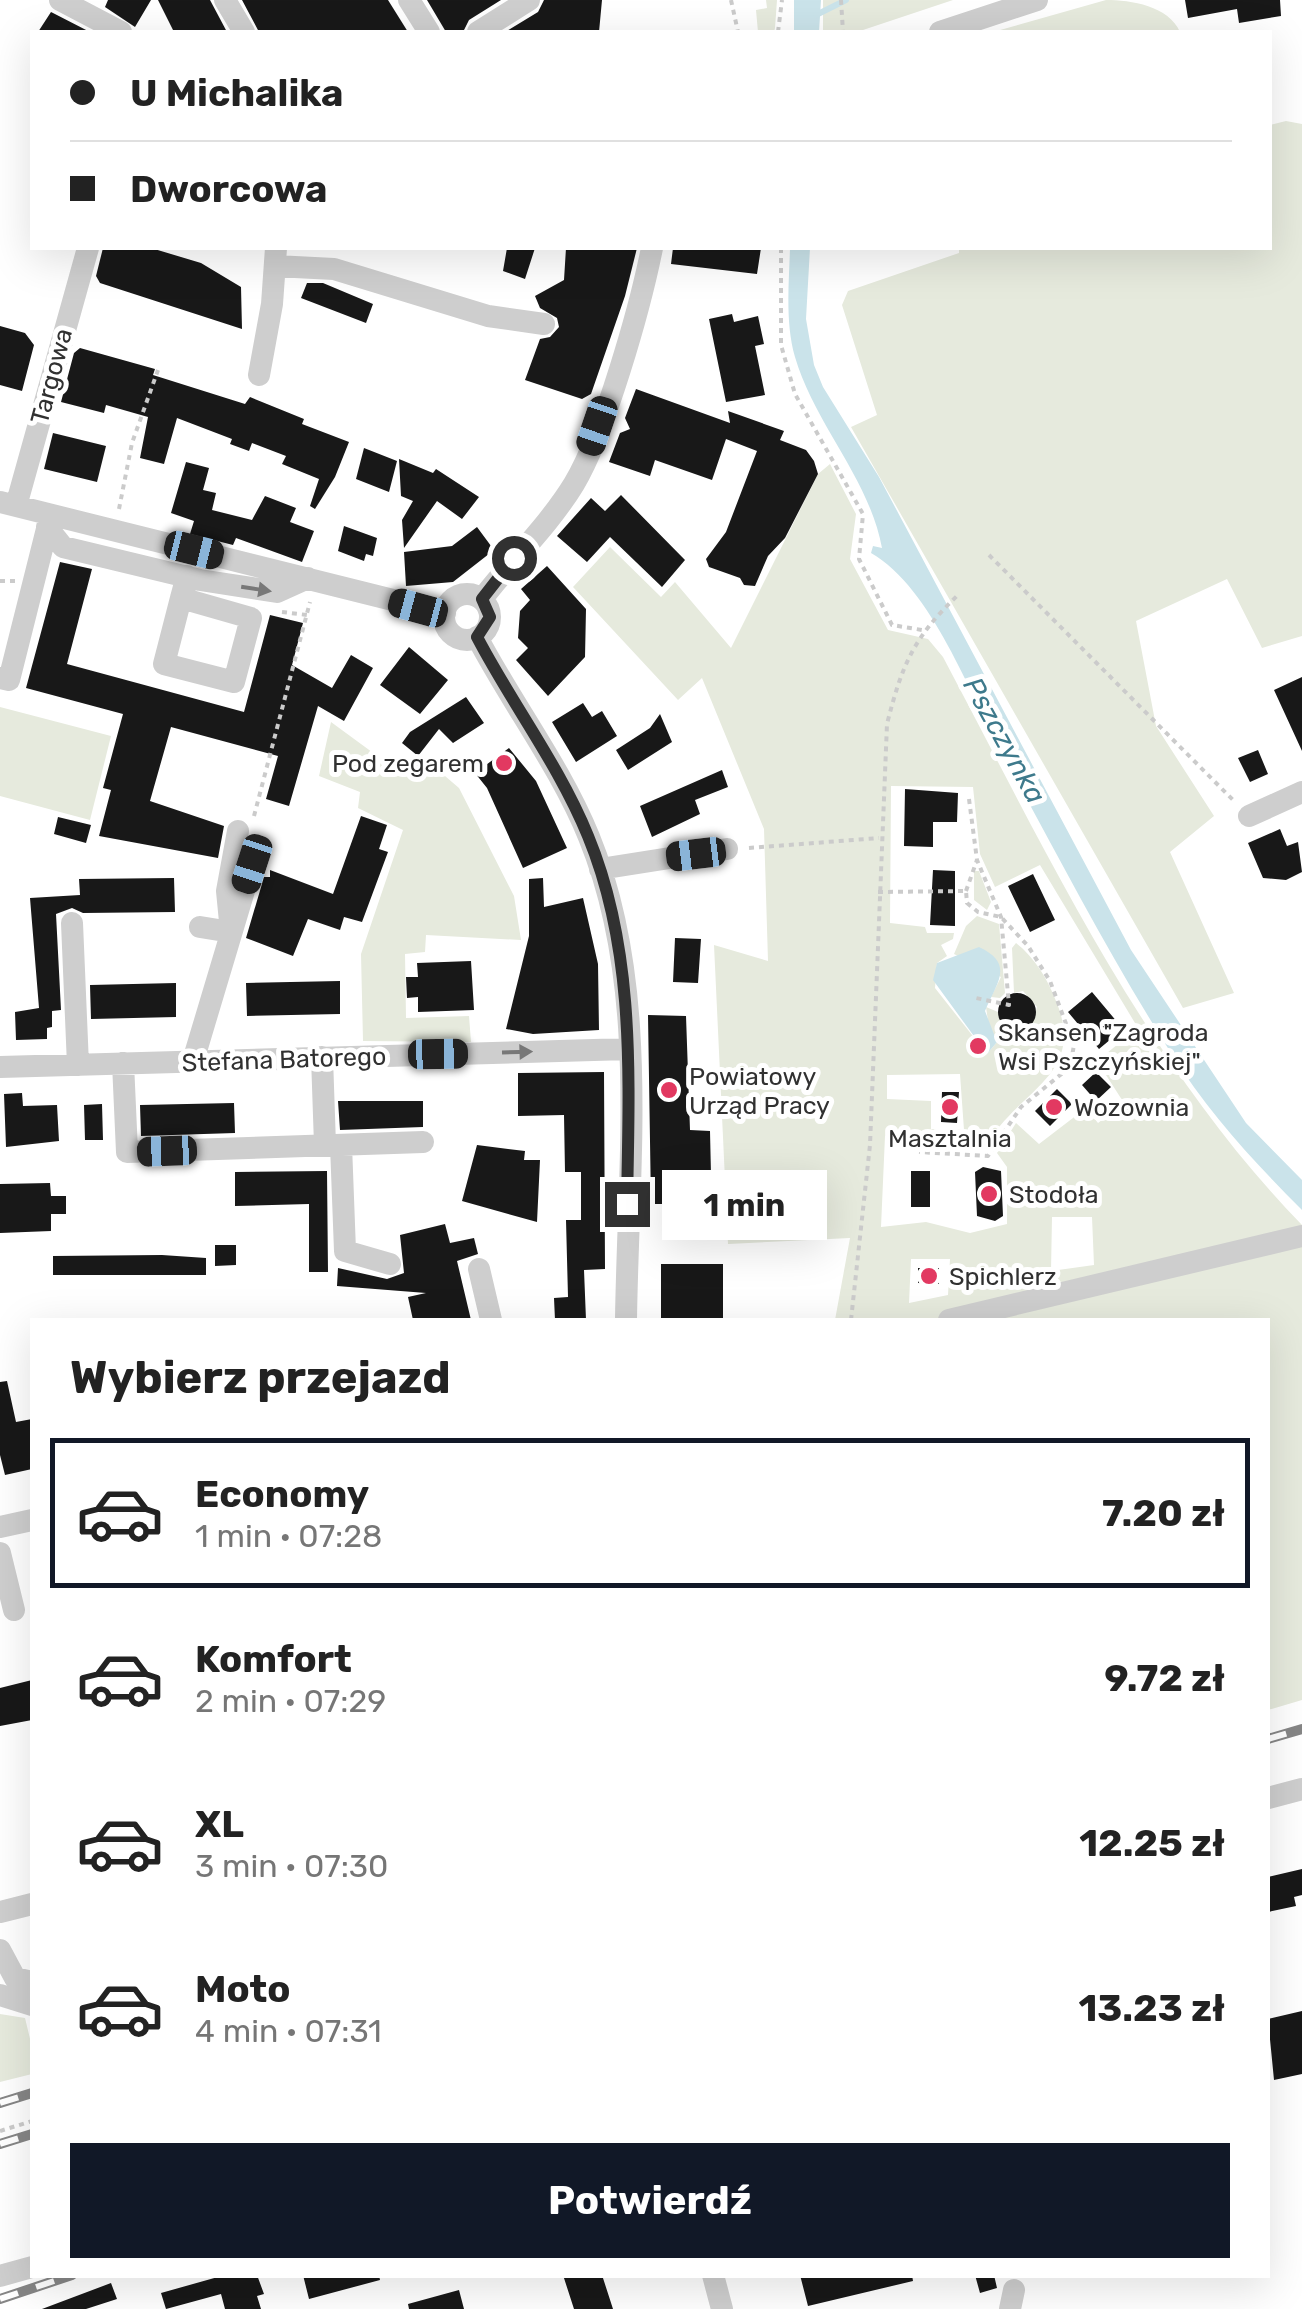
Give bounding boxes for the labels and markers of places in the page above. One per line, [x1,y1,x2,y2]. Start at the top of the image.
place label: Pod zegarem [332,749,484,778]
marker: Pod zegarem [493,752,515,774]
place label: Skansen "Zagroda Wsi Pszczyńskiej" [998,1018,1209,1076]
marker: Skansen "Zagroda Wsi Pszczyńskiej" [967,1035,989,1057]
place label: Powiatowy Urząd Pracy [689,1062,830,1120]
marker: Powiatowy Urząd Pracy [658,1079,680,1101]
place label: Wozownia [1074,1093,1189,1122]
marker: Masztalnia [939,1096,961,1118]
marker: Wozownia [1043,1096,1065,1118]
place label: Masztalnia [888,1124,1012,1153]
place label: Stodoła [1009,1180,1099,1209]
marker: Stodoła [978,1183,1000,1205]
place label: Spichlerz [949,1262,1057,1291]
marker: Spichlerz [918,1265,940,1287]

